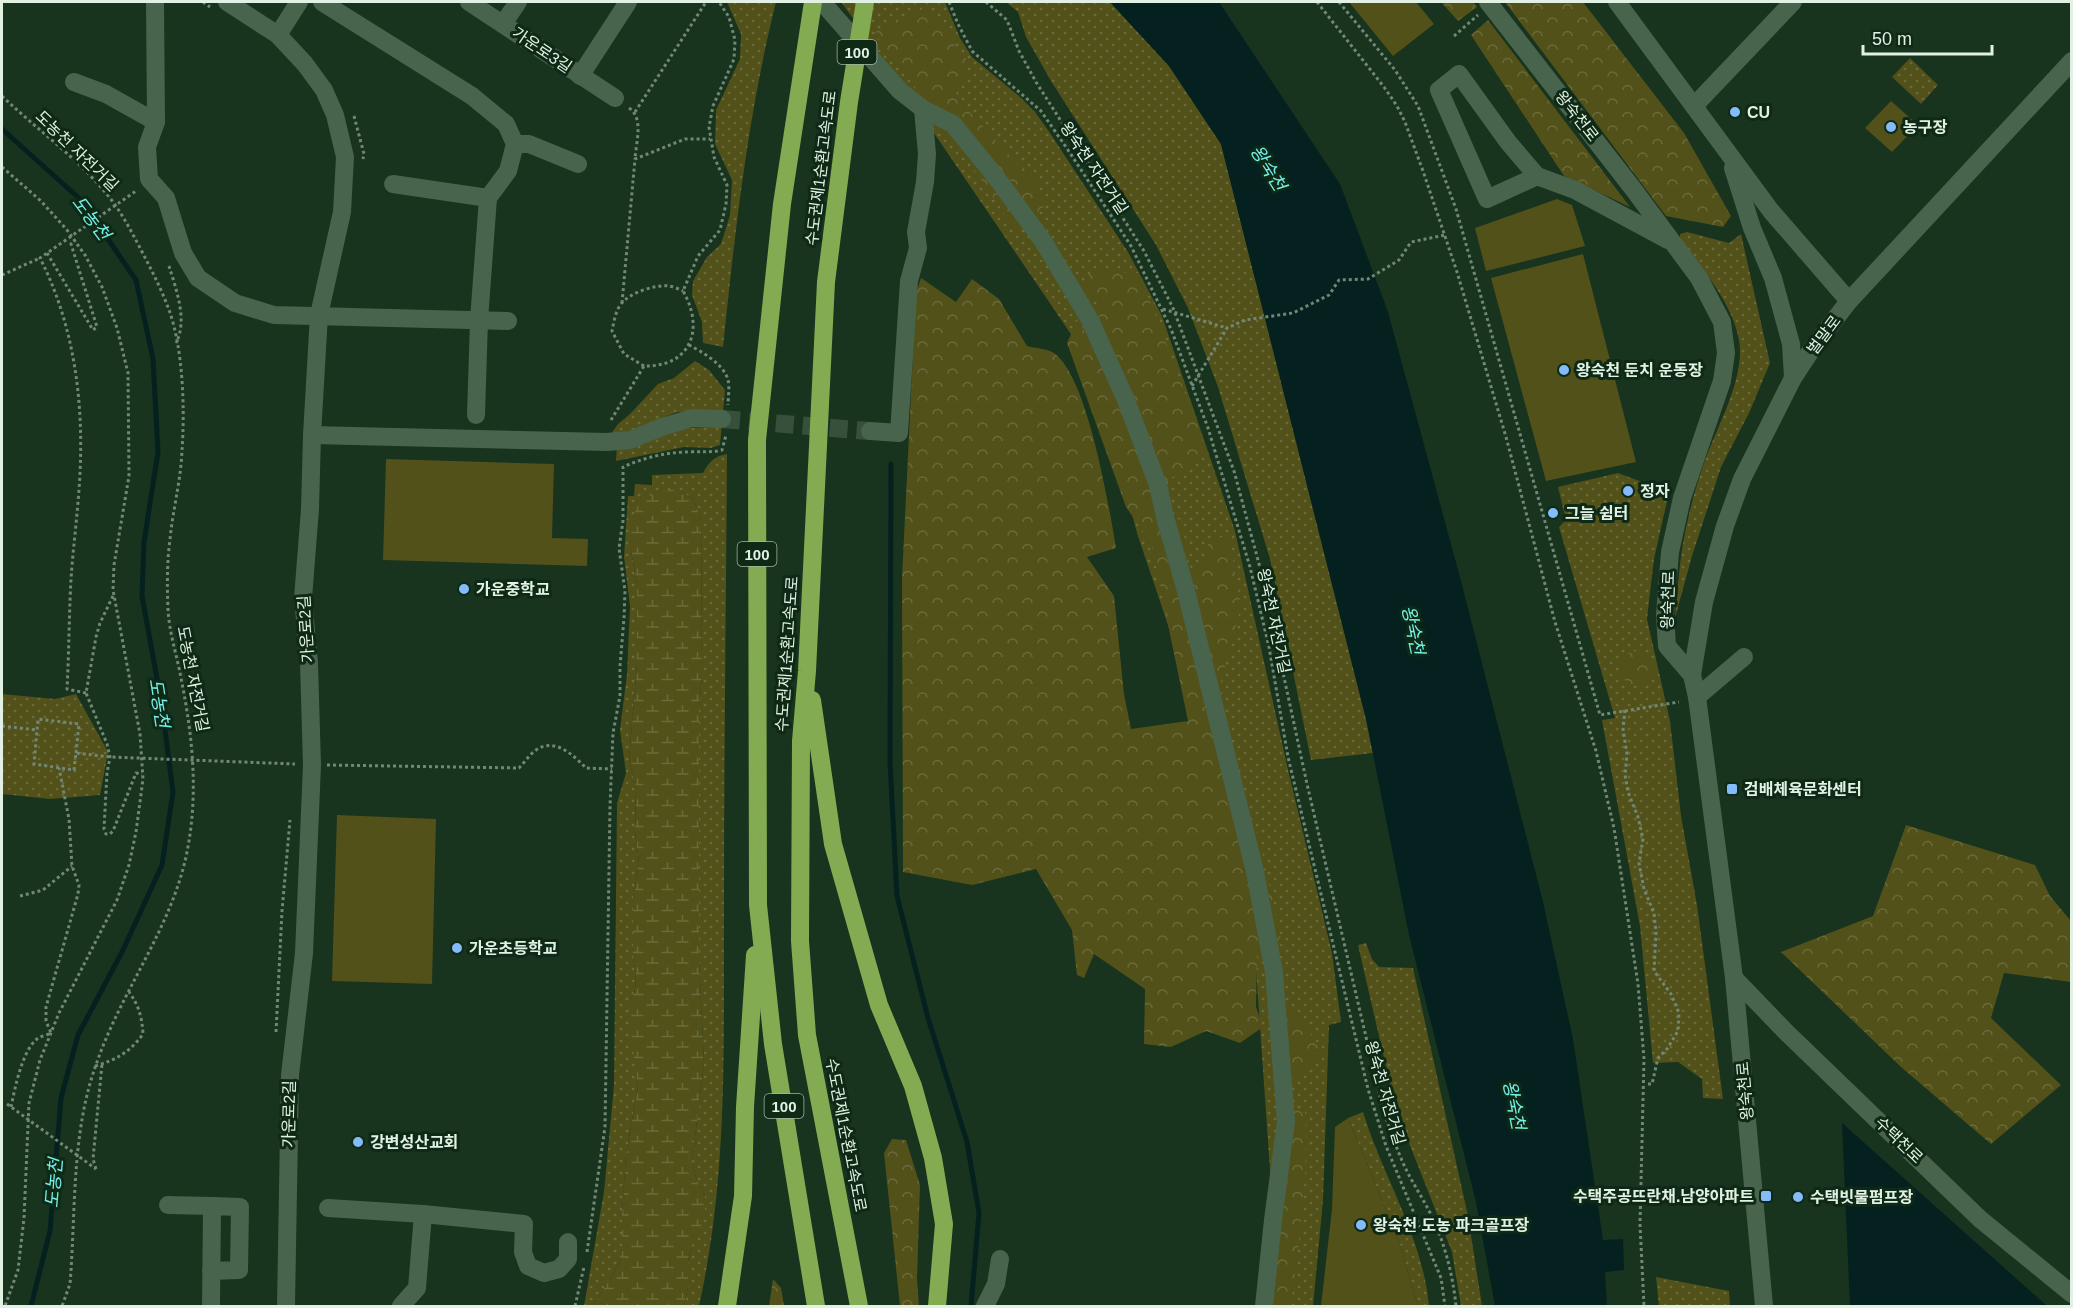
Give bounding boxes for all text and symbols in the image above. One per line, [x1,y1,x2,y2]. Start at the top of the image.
scale bar [1863,18,1992,56]
street label: 가운로3길 [509,24,575,76]
text: 50 m [1872,29,1912,49]
road number: 100 [838,40,876,64]
street label: 왕숙천로 [1552,88,1602,145]
street label: 수도권제1순환고속도로 [803,89,839,247]
place label: CU [1747,104,1770,121]
marker: CU [1728,105,1742,119]
street label: 도농천 자전거길 [32,108,122,194]
street label: 왕숙천 자전거길 [1057,119,1131,217]
place label: 농구장 [1903,119,1947,136]
marker: 농구장 [1884,120,1898,134]
water label: 왕숙천 [1246,142,1291,196]
water label: 도농천 [68,192,115,246]
street label: 벌말로 [1804,312,1844,358]
place label: 왕숙천 둔치 운동장 [1576,361,1703,379]
marker: 왕숙천 둔치 운동장 [1557,363,1571,377]
place label: 정자 [1640,483,1670,500]
marker: 정자 [1621,484,1635,498]
place label: 그늘 쉼터 [1565,505,1628,522]
marker: 그늘 쉼터 [1546,506,1560,520]
road number: 100 [738,542,777,566]
street label: 왕숙천 자전거길 [1255,567,1293,675]
street label: 왕숙천로 [1658,570,1678,630]
street label: 수도권제1순환고속도로 [773,575,801,732]
place label: 가운중학교 [476,580,550,598]
marker: 가운중학교 [457,582,471,596]
street label: 가운로2길 [295,595,317,663]
water label: 왕숙천 [1398,604,1428,659]
street label: 도농천 자전거길 [174,625,212,733]
water label: 도농천 [145,677,173,732]
place label: 검배체육문화센터 [1744,781,1862,798]
marker: 검배체육문화센터 [1725,782,1739,796]
place label: 가운초등학교 [469,939,558,957]
marker: 가운초등학교 [450,941,464,955]
street label: 왕숙천 자전거길 [1362,1039,1408,1147]
street label: 수도권제1순환고속도로 [823,1057,869,1214]
street label: 왕숙천로 [1734,1061,1756,1121]
water label: 왕숙천 [1499,1079,1529,1134]
street label: 가운로2길 [280,1080,298,1148]
road number: 100 [764,1094,804,1118]
street label: 수택천로 [1872,1113,1926,1167]
place label: 강변성산교회 [370,1134,458,1151]
marker: 강변성산교회 [351,1135,365,1149]
water label: 도농천 [42,1155,66,1209]
place label: 수택주공뜨란채.남양아파트 [1573,1188,1754,1205]
marker: 수택주공뜨란채.남양아파트 [1759,1189,1773,1203]
place label: 수택빗물펌프장 [1810,1189,1913,1206]
marker: 수택빗물펌프장 [1791,1190,1805,1204]
place label: 왕숙천 도농 파크골프장 [1373,1216,1529,1234]
marker: 왕숙천 도농 파크골프장 [1354,1218,1368,1232]

